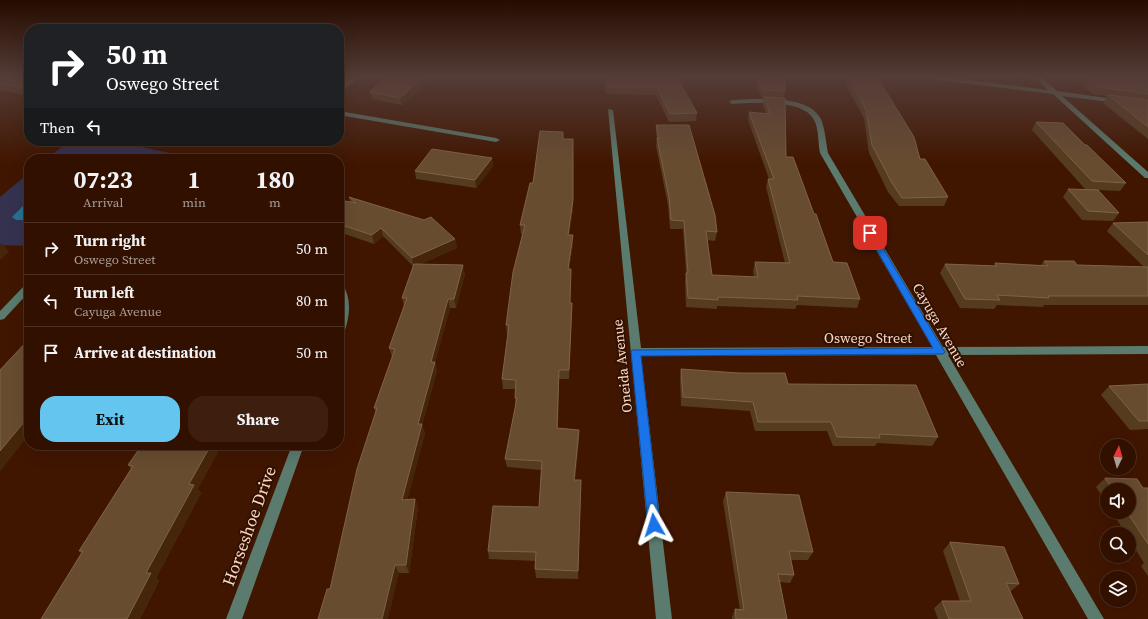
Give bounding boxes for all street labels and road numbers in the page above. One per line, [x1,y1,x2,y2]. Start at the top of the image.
street label: Cayuga Avenue [908,279,972,371]
street label: Oneida Avenue [607,318,637,414]
street label: Oswego Street [824,328,912,348]
street label: Horseshoe Drive [216,463,282,589]

